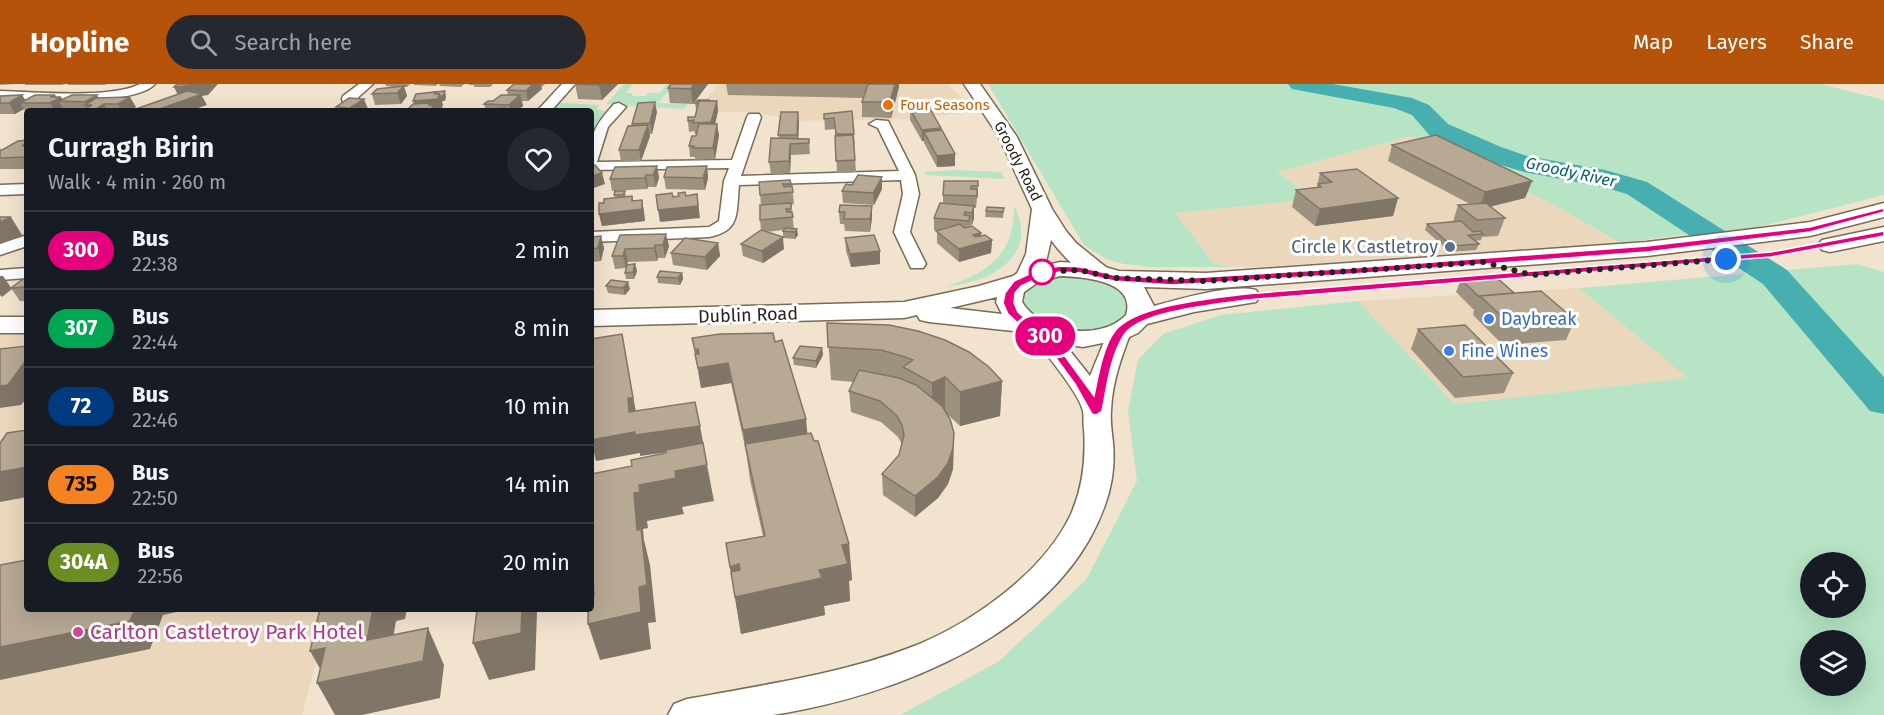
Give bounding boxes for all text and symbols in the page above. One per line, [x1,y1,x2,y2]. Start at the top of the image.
search box [166,15,586,69]
text: Hopline [30,26,130,59]
icon: search [187,26,220,59]
text: Search here [235,29,352,56]
text: Map [1633,29,1673,55]
text: Layers [1706,29,1767,55]
text: Share [1800,29,1854,55]
place label: Four Seasons [900,96,990,114]
marker: Four Seasons [881,98,895,112]
street label: Groody Road [990,118,1046,204]
button: heart [507,128,570,191]
text: Curragh Birin [48,131,215,164]
water label: Groody River [1524,153,1619,191]
text: Walk · 4 min · 260 m [48,170,226,194]
text: Bus [132,225,169,252]
place label: Circle K Castletroy [1291,236,1438,258]
text: 300 [63,237,99,263]
text: 2 min [515,237,570,264]
marker: Circle K Castletroy [1443,240,1457,254]
your location [1711,244,1741,274]
text: 22:38 [132,252,178,276]
unlabelled marker [1029,259,1055,285]
street label: Dublin Road [698,302,798,328]
text: Bus [132,303,169,330]
place label: Daybreak [1501,308,1577,330]
marker: Daybreak [1482,312,1496,326]
text: 307 [65,315,97,341]
text: 8 min [514,315,570,342]
line badge: 300 [1010,316,1080,356]
text: 300 [1027,323,1063,349]
text: 22:44 [132,330,178,354]
place label: Fine Wines [1461,340,1548,362]
marker: Fine Wines [1442,344,1456,358]
text: Bus [132,381,169,408]
text: 72 [71,393,91,419]
text: 10 min [504,393,570,420]
text: 22:46 [132,408,178,432]
text: Bus [132,459,169,486]
text: 735 [65,471,97,497]
text: 14 min [505,471,570,498]
text: 22:50 [132,486,178,510]
text: Bus [137,537,174,564]
text: 304A [60,549,107,575]
text: 20 min [503,549,570,576]
map controls [1800,552,1866,696]
button: locate [1800,552,1866,618]
text: 22:56 [137,564,183,588]
place label: Carlton Castletroy Park Hotel [90,619,364,645]
marker: Carlton Castletroy Park Hotel [71,625,85,639]
button: layers [1800,630,1866,696]

